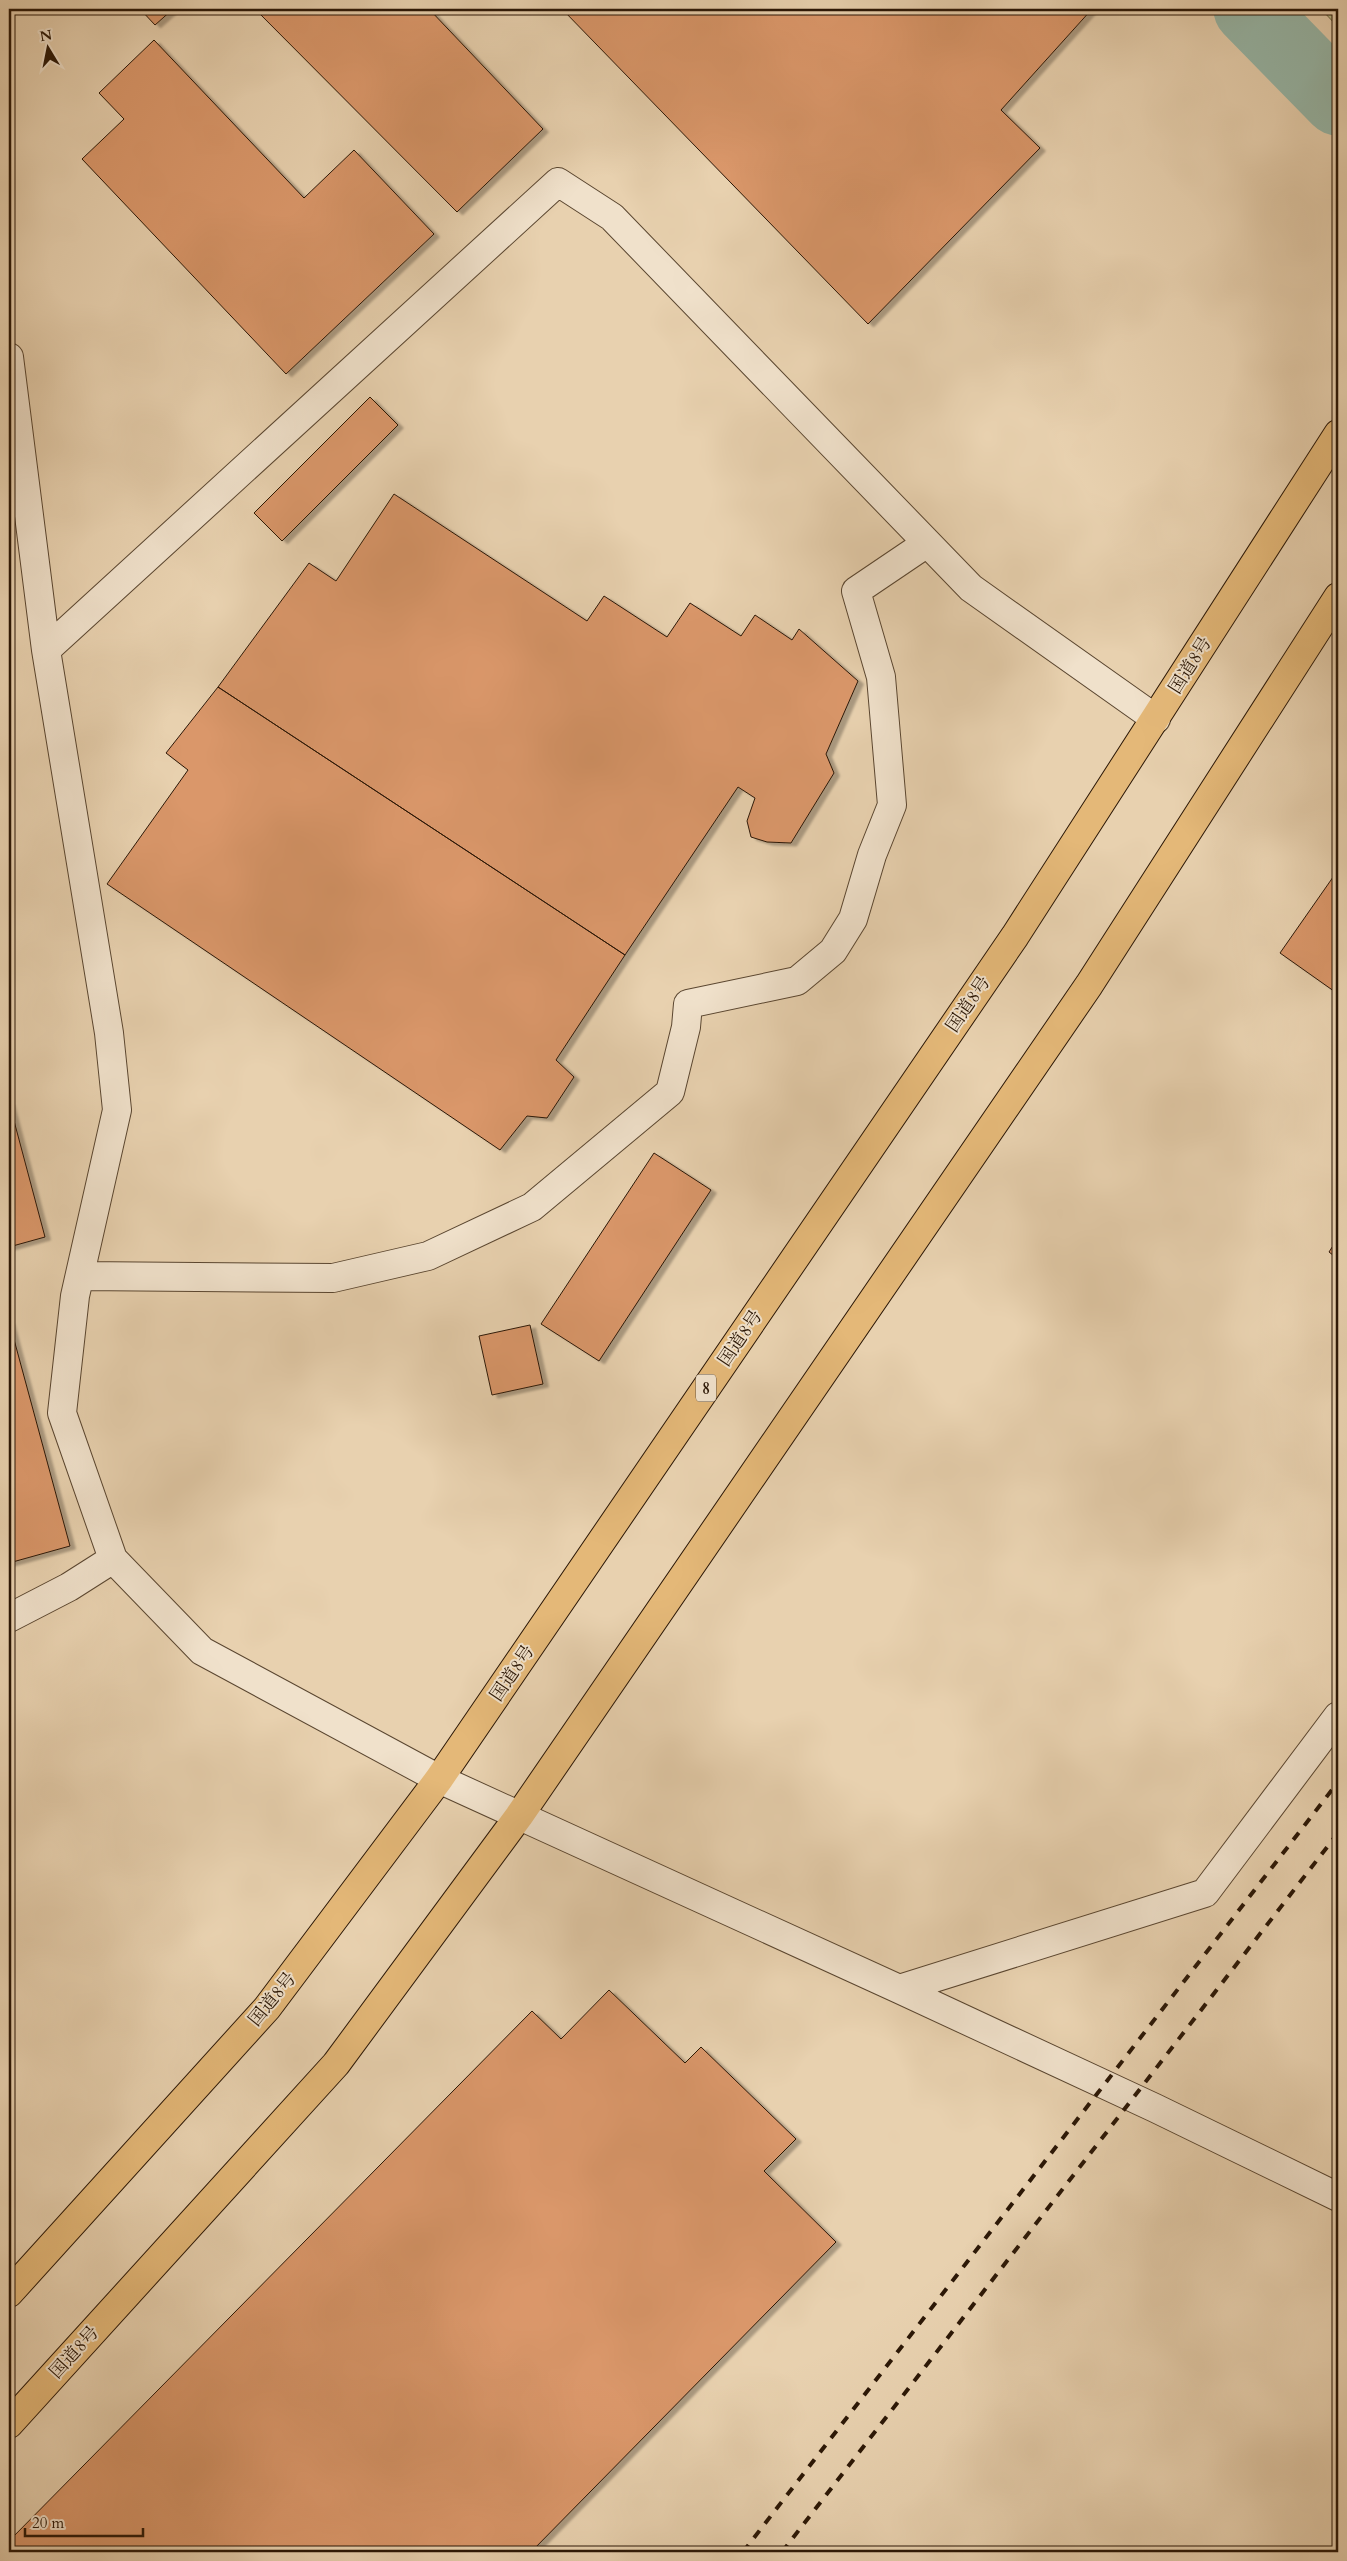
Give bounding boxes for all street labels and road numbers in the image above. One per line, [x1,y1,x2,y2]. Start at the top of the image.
street label: 国道8号 [1163,632,1218,699]
street label: 国道8号 [940,971,996,1037]
street label: 国道8号 [712,1305,768,1371]
road number: 8 [696,1375,716,1402]
street label: 国道8号 [484,1640,540,1706]
street label: 国道8号 [243,1967,302,2032]
street label: 国道8号 [44,2320,105,2384]

